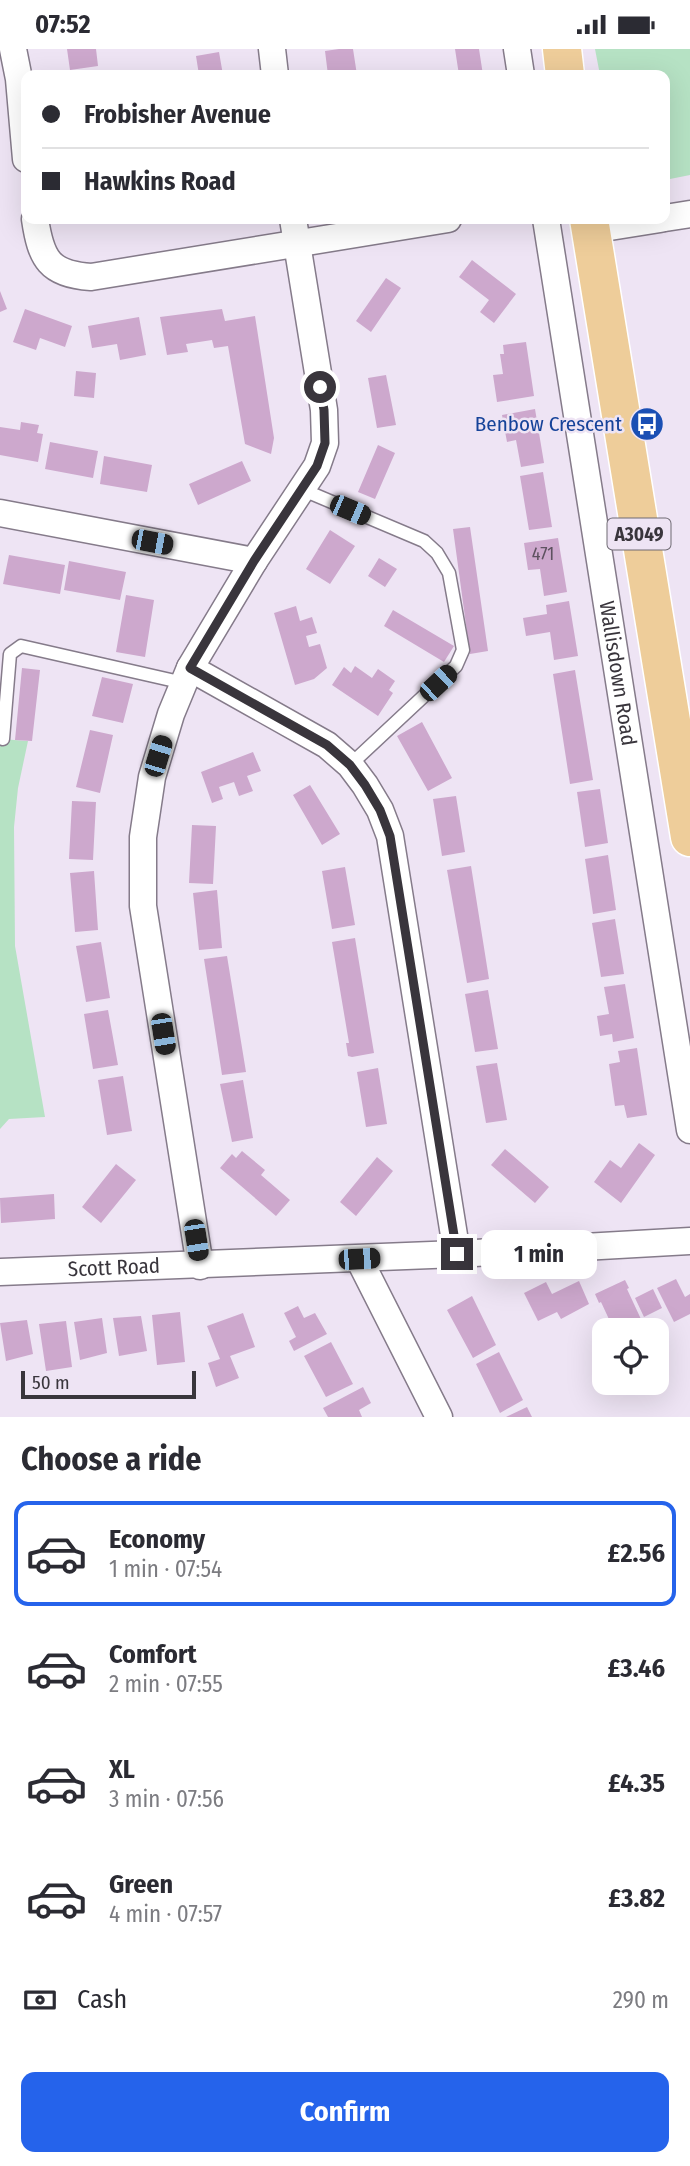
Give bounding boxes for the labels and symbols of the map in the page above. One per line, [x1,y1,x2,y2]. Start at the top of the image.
route start [304,371,336,403]
bus stop icon: Benbow Crescent [628,405,666,443]
place label: Benbow Crescent [475,411,622,437]
car [327,492,374,528]
road number: A3049 [608,519,670,549]
car [130,528,175,556]
house number: 471 [532,543,554,565]
street label: Wallisdown Road [594,599,642,748]
car [416,661,461,705]
car [142,733,175,779]
car [150,1012,177,1056]
car [183,1218,210,1262]
callout: 1 min [482,1229,597,1279]
route end [441,1238,473,1270]
car [338,1247,381,1271]
street label: Scott Road [67,1253,161,1282]
scale bar [21,1368,196,1400]

